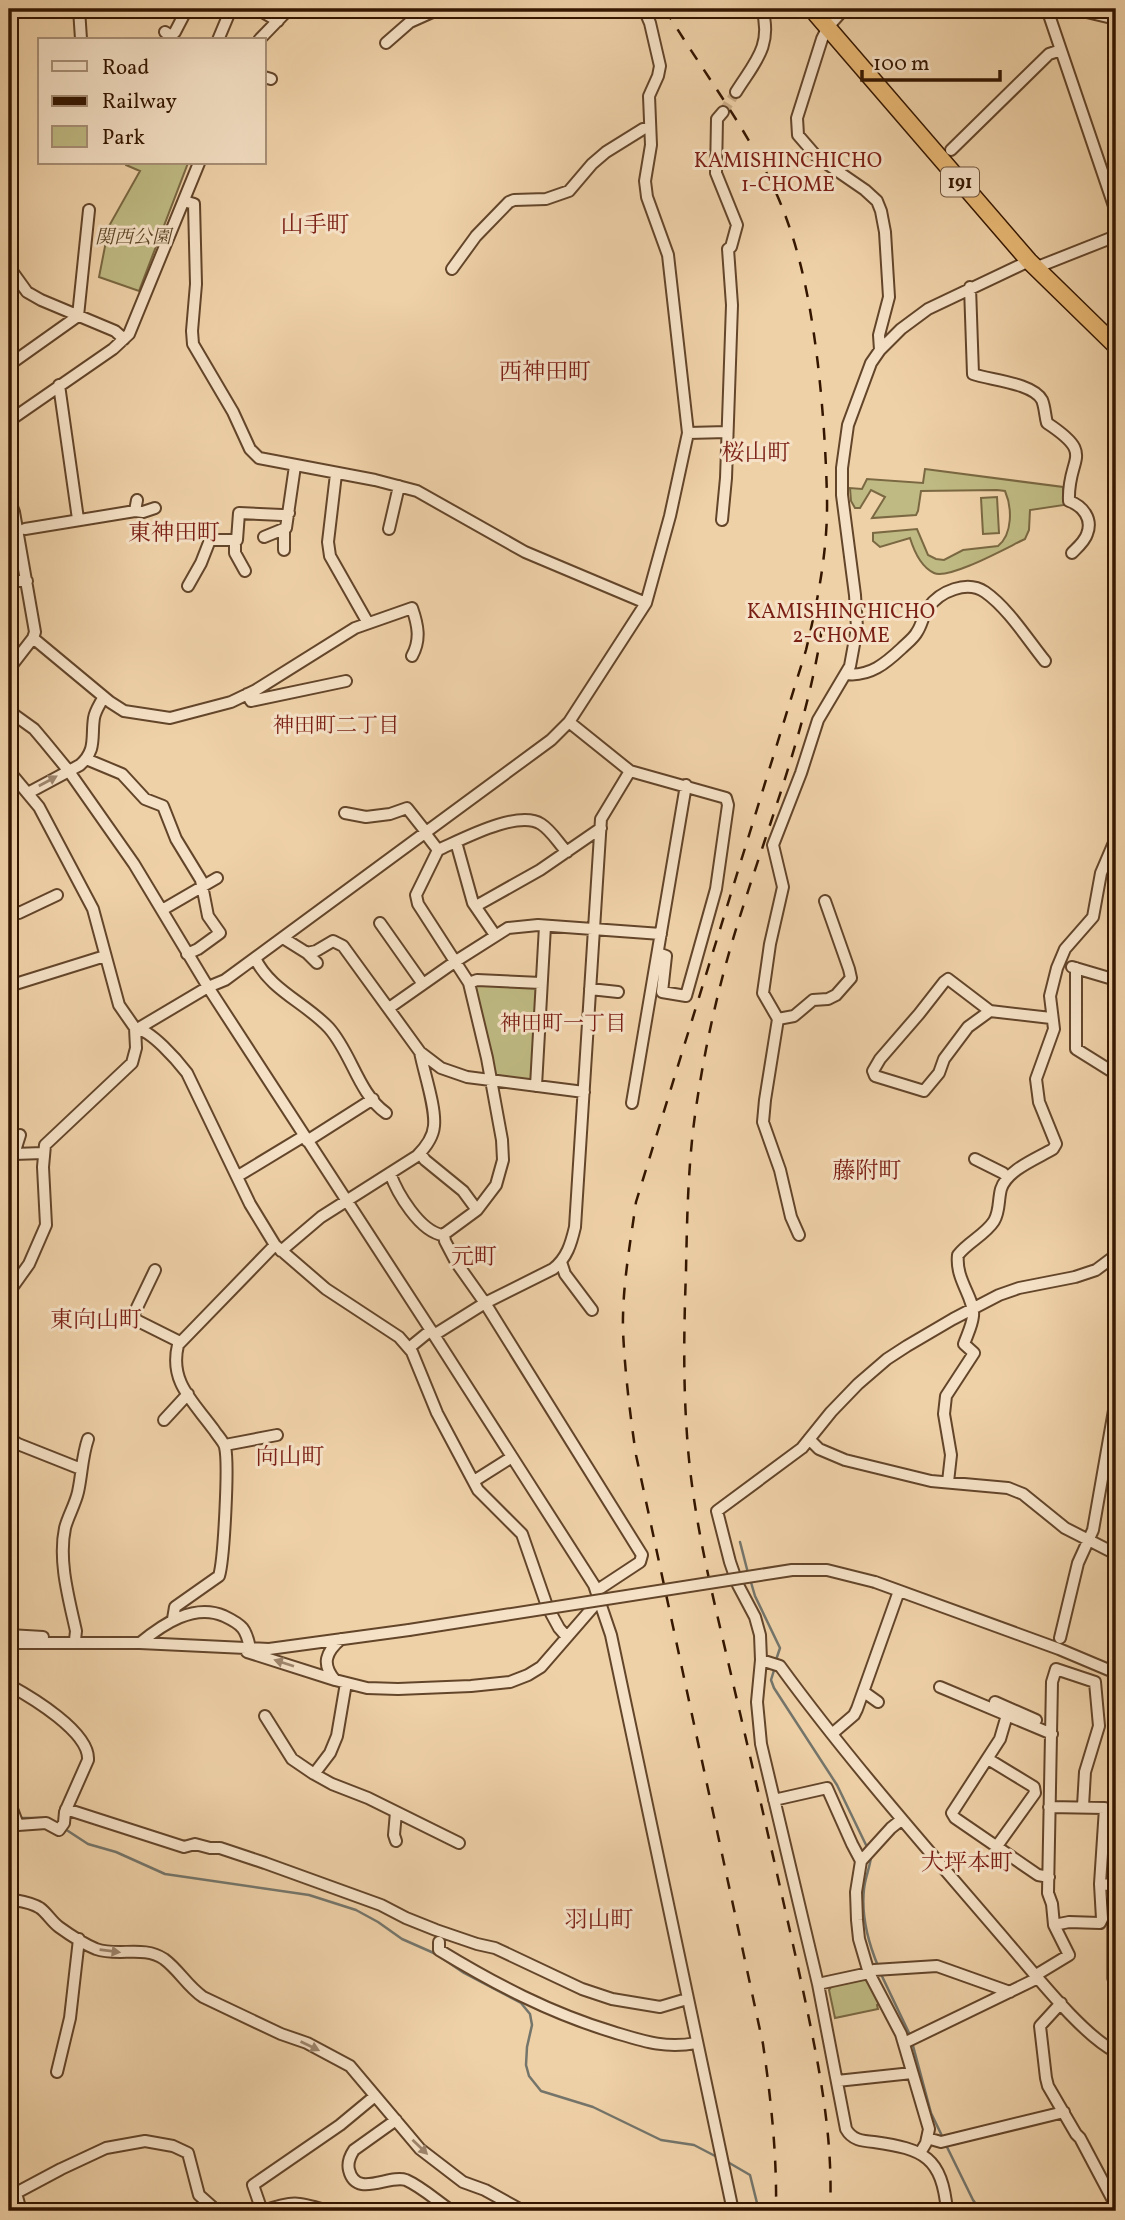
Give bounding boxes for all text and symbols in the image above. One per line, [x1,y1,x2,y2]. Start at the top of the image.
legend [38,38,266,164]
scale bar [862,38,1001,82]
text: 100 m [873,50,930,79]
text: Road [102,54,149,83]
text: Railway [102,88,178,117]
text: Park [102,124,145,153]
district label: KAMISHINCHICHO 1-CHOME [694,147,882,200]
road number: 191 [941,168,979,196]
district label: 山手町 [281,210,350,242]
park label: 関西公園 [95,225,174,251]
district label: 西神田町 [499,357,591,389]
district label: 桜山町 [722,438,791,470]
district label: 東神田町 [128,518,220,550]
district label: KAMISHINCHICHO 2-CHOME [747,598,935,651]
district label: 神田町二丁目 [273,712,399,741]
one-way arrow [38,776,58,788]
district label: 神田町一丁目 [500,1010,626,1039]
district label: 藤附町 [833,1156,902,1188]
district label: 元町 [451,1242,497,1274]
district label: 東向山町 [50,1305,142,1337]
district label: 向山町 [256,1442,325,1474]
one-way arrow [273,1658,294,1668]
district label: 大坪本町 [921,1848,1013,1880]
district label: 羽山町 [565,1905,634,1937]
one-way arrow [99,1945,121,1956]
one-way arrow [300,2040,320,2052]
one-way arrow [411,2139,428,2155]

